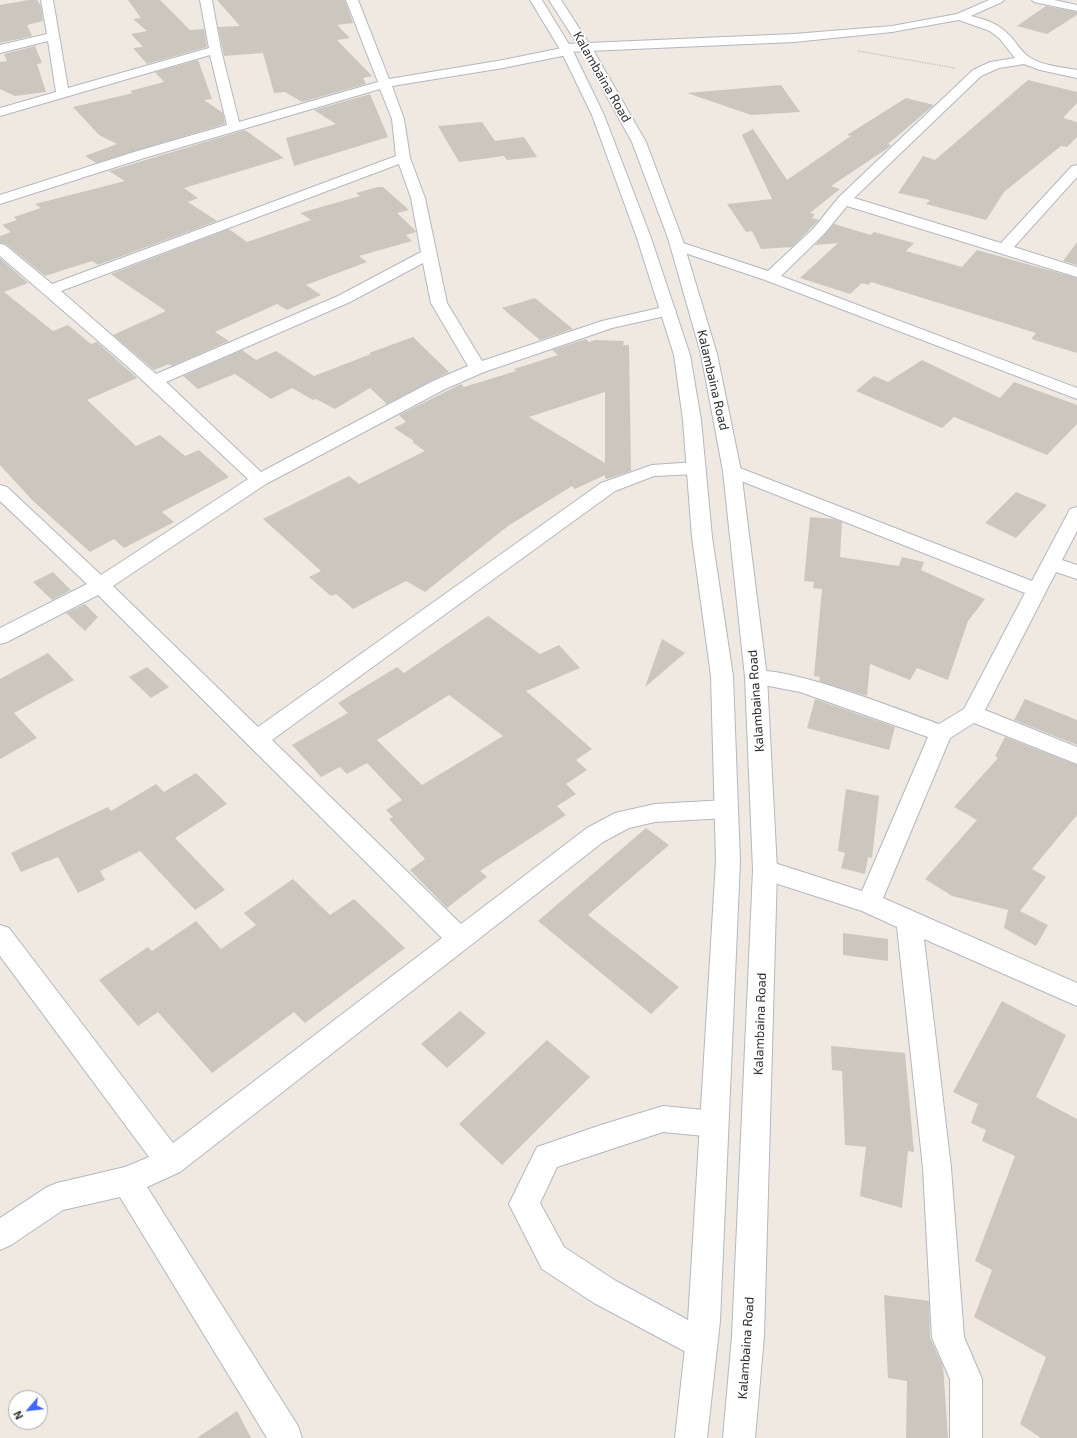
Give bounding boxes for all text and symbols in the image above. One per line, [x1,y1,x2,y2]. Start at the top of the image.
street label: Kalambaina Road [570,29,634,125]
street label: Kalambaina Road [694,328,732,432]
street label: Kalambaina Road [745,649,767,753]
street label: Kalambaina Road [750,973,770,1075]
street label: Kalambaina Road [735,1296,757,1400]
north arrow [8,1390,48,1430]
text: N [10,1409,25,1422]

